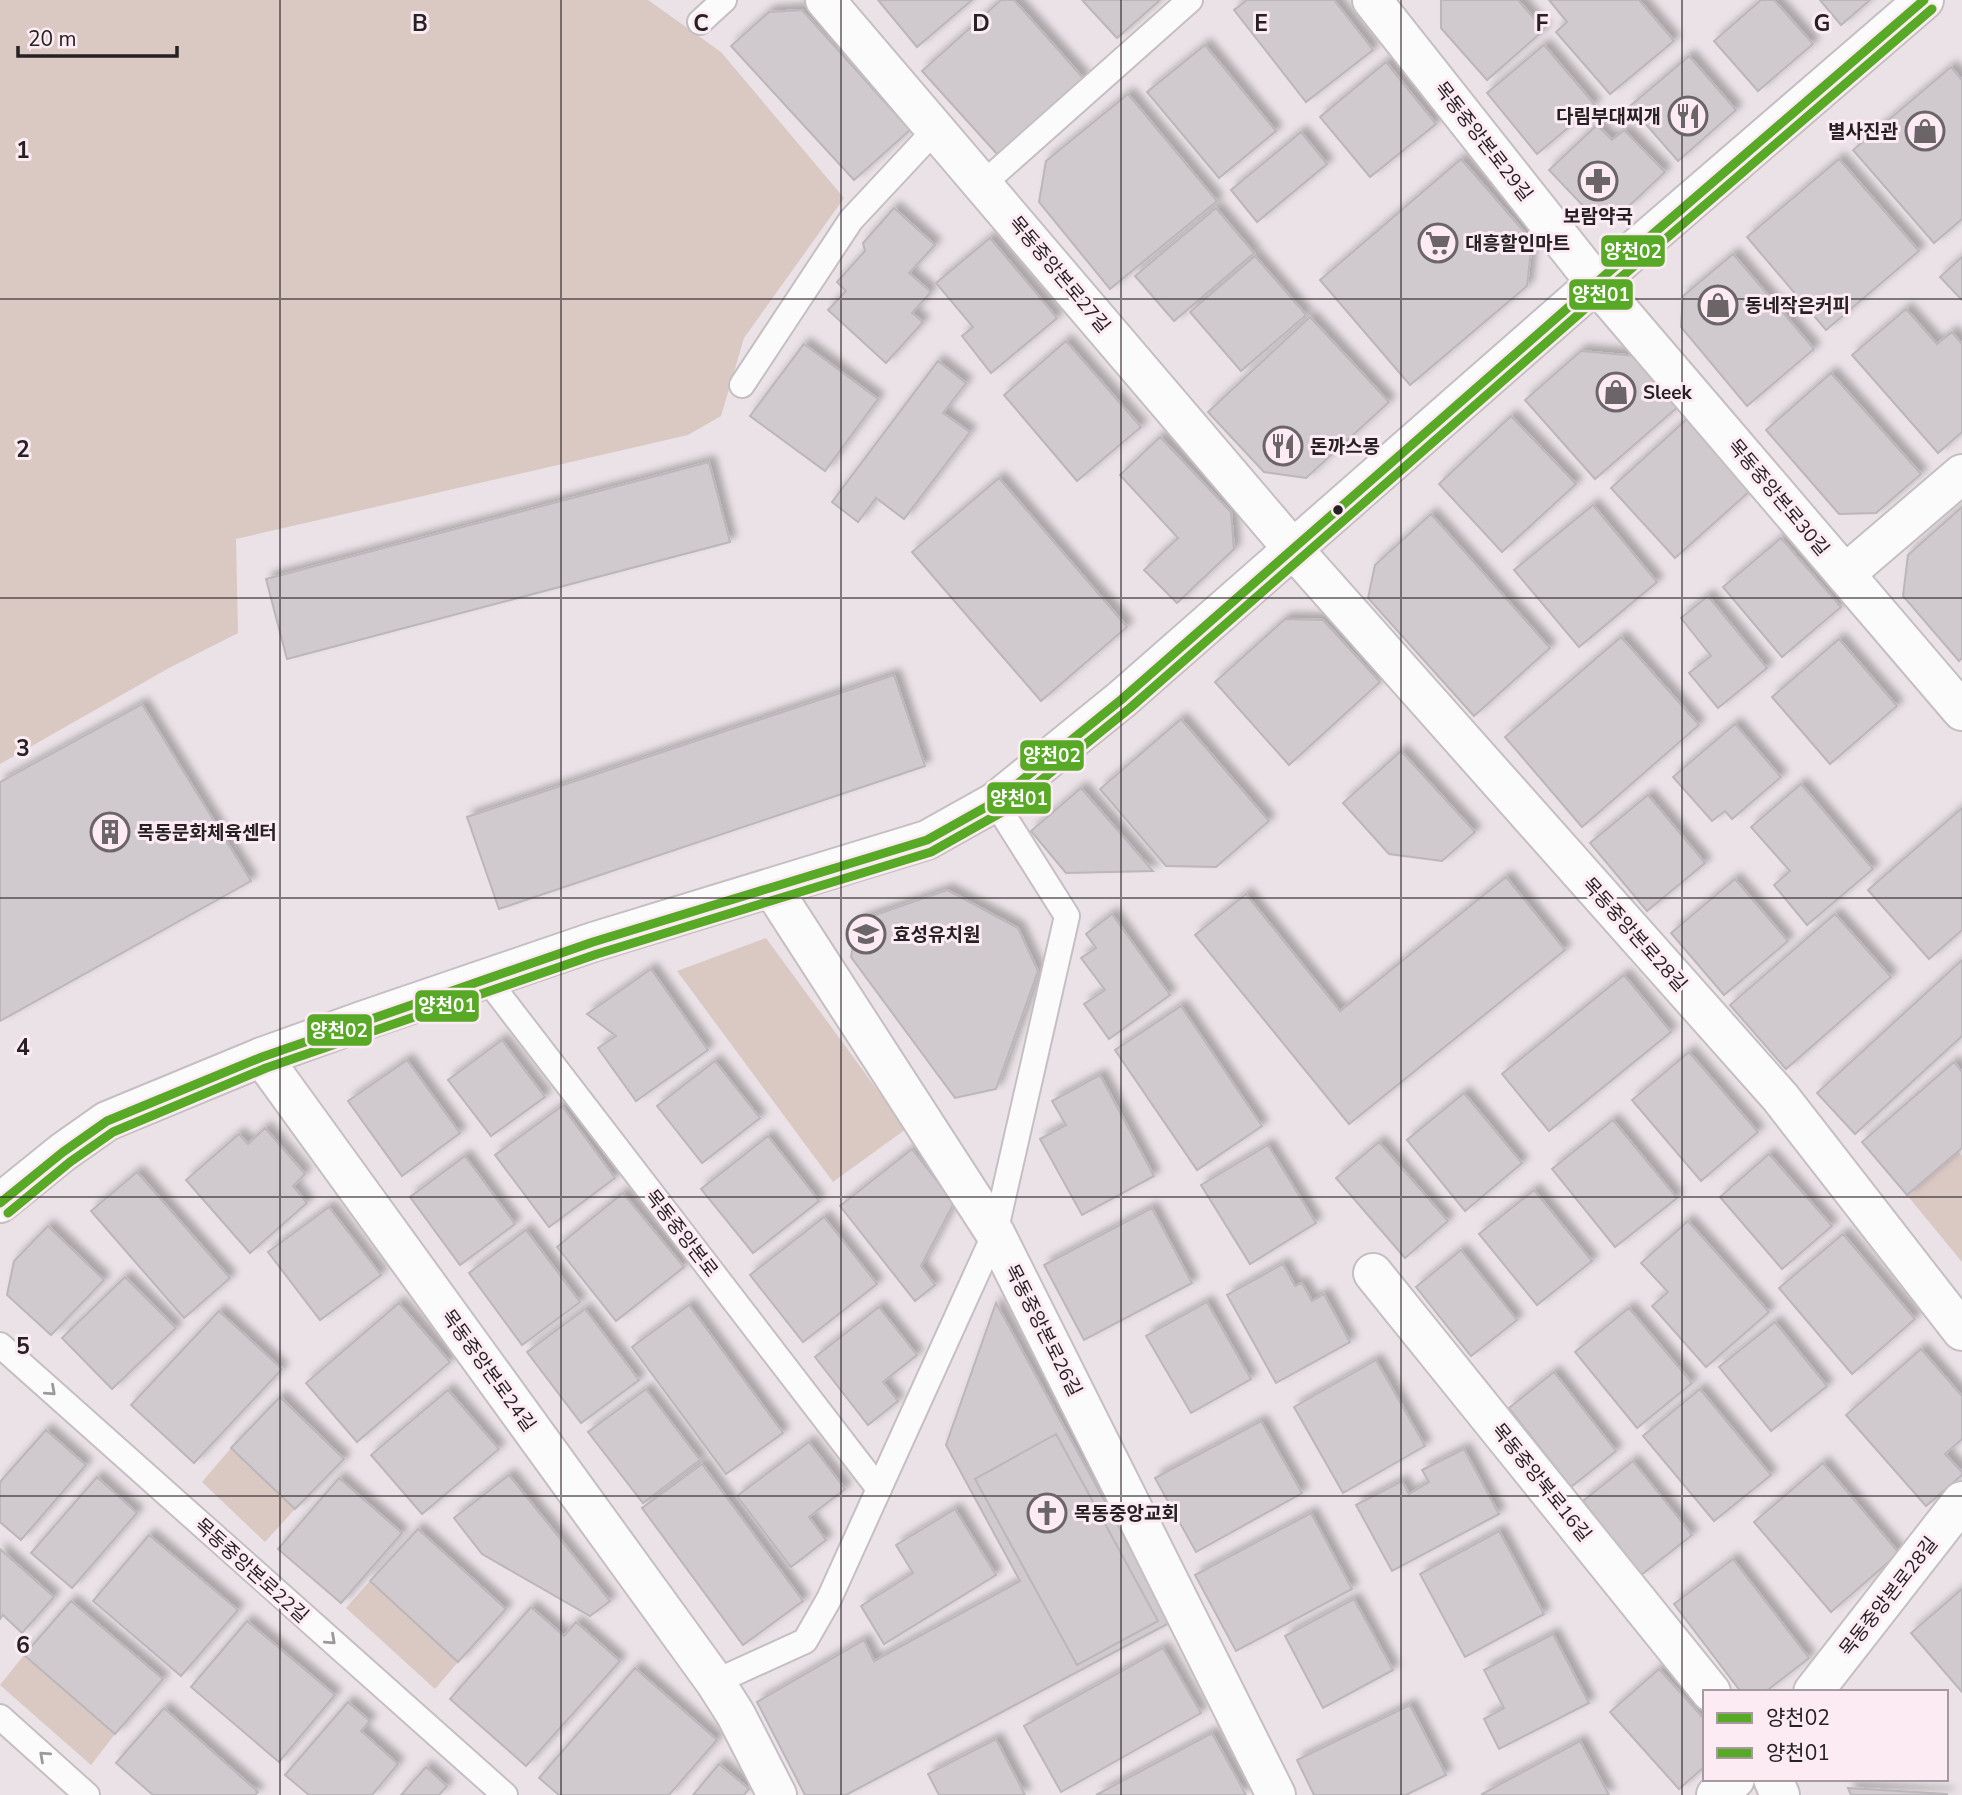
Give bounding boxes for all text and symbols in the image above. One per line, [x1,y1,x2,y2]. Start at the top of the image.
text: B [412,8,428,39]
text: C [693,8,709,39]
text: D [972,8,990,39]
text: E [1254,8,1268,39]
text: F [1536,8,1549,39]
text: G [1814,8,1830,39]
scale bar [18,14,177,58]
text: 20 m [28,25,77,53]
street label: 목동중앙본로29길 [1428,76,1538,207]
restaurant icon: 다림부대찌개 [1667,95,1709,137]
place label: 다림부대찌개 [1556,104,1661,130]
shop icon: 별사진관 [1904,110,1946,152]
place label: 별사진관 [1828,119,1899,145]
text: 1 [16,135,30,166]
pharmacy icon: 보람약국 [1577,160,1619,202]
place label: 보람약국 [1563,204,1633,230]
street label: 목동중앙본로27길 [1003,211,1116,339]
supermarket icon: 대흥할인마트 [1417,222,1459,264]
place label: 대흥할인마트 [1465,231,1570,257]
line badge: 양천02 [1600,234,1666,268]
text: 양천02 [1604,239,1662,265]
line badge: 양천01 [1568,278,1634,311]
text: 양천01 [1572,282,1630,308]
shop icon: 동네작은커피 [1697,284,1739,326]
place label: 동네작은커피 [1745,293,1850,319]
shop icon: Sleek [1595,371,1637,413]
place label: Sleek [1643,380,1693,406]
restaurant icon: 돈까스몽 [1262,425,1304,467]
text: 2 [16,434,30,465]
place label: 돈까스몽 [1310,434,1380,460]
street label: 목동중앙본로30길 [1722,434,1835,562]
unlabelled marker [1331,503,1345,517]
text: 3 [16,733,30,764]
line badge: 양천02 [1019,739,1085,772]
text: 양천02 [1023,743,1081,769]
line badge: 양천01 [986,781,1052,815]
text: 양천01 [990,786,1048,812]
building icon: 목동문화체육센터 [89,811,131,853]
place label: 목동문화체육센터 [137,820,277,846]
street label: 목동중앙본로28길 [1576,872,1692,997]
school or university icon: 효성유치원 [845,913,887,955]
place label: 효성유치원 [893,922,980,948]
line badge: 양천01 [414,989,480,1023]
text: 양천01 [418,993,476,1019]
line badge: 양천02 [306,1013,373,1047]
text: 양천02 [310,1018,368,1044]
text: 4 [16,1032,30,1063]
street label: 목동중앙본로 [639,1184,724,1283]
street label: 목동중앙본로26길 [999,1260,1088,1401]
street label: 목동중앙본로24길 [435,1304,541,1437]
text: 5 [16,1331,30,1362]
one-way arrow [43,1383,56,1395]
street label: 목동중앙북로16길 [1485,1418,1597,1547]
church icon: 목동중앙교회 [1026,1492,1068,1534]
place label: 목동중앙교회 [1074,1501,1179,1527]
street label: 목동중앙본로22길 [189,1513,314,1629]
street label: 목동중앙본로28길 [1834,1531,1944,1662]
text: 6 [16,1630,30,1661]
one-way arrow [323,1632,336,1644]
legend [1703,1690,1948,1781]
text: 양천02 [1766,1704,1830,1732]
text: 양천01 [1766,1739,1830,1767]
one-way arrow [39,1752,52,1764]

